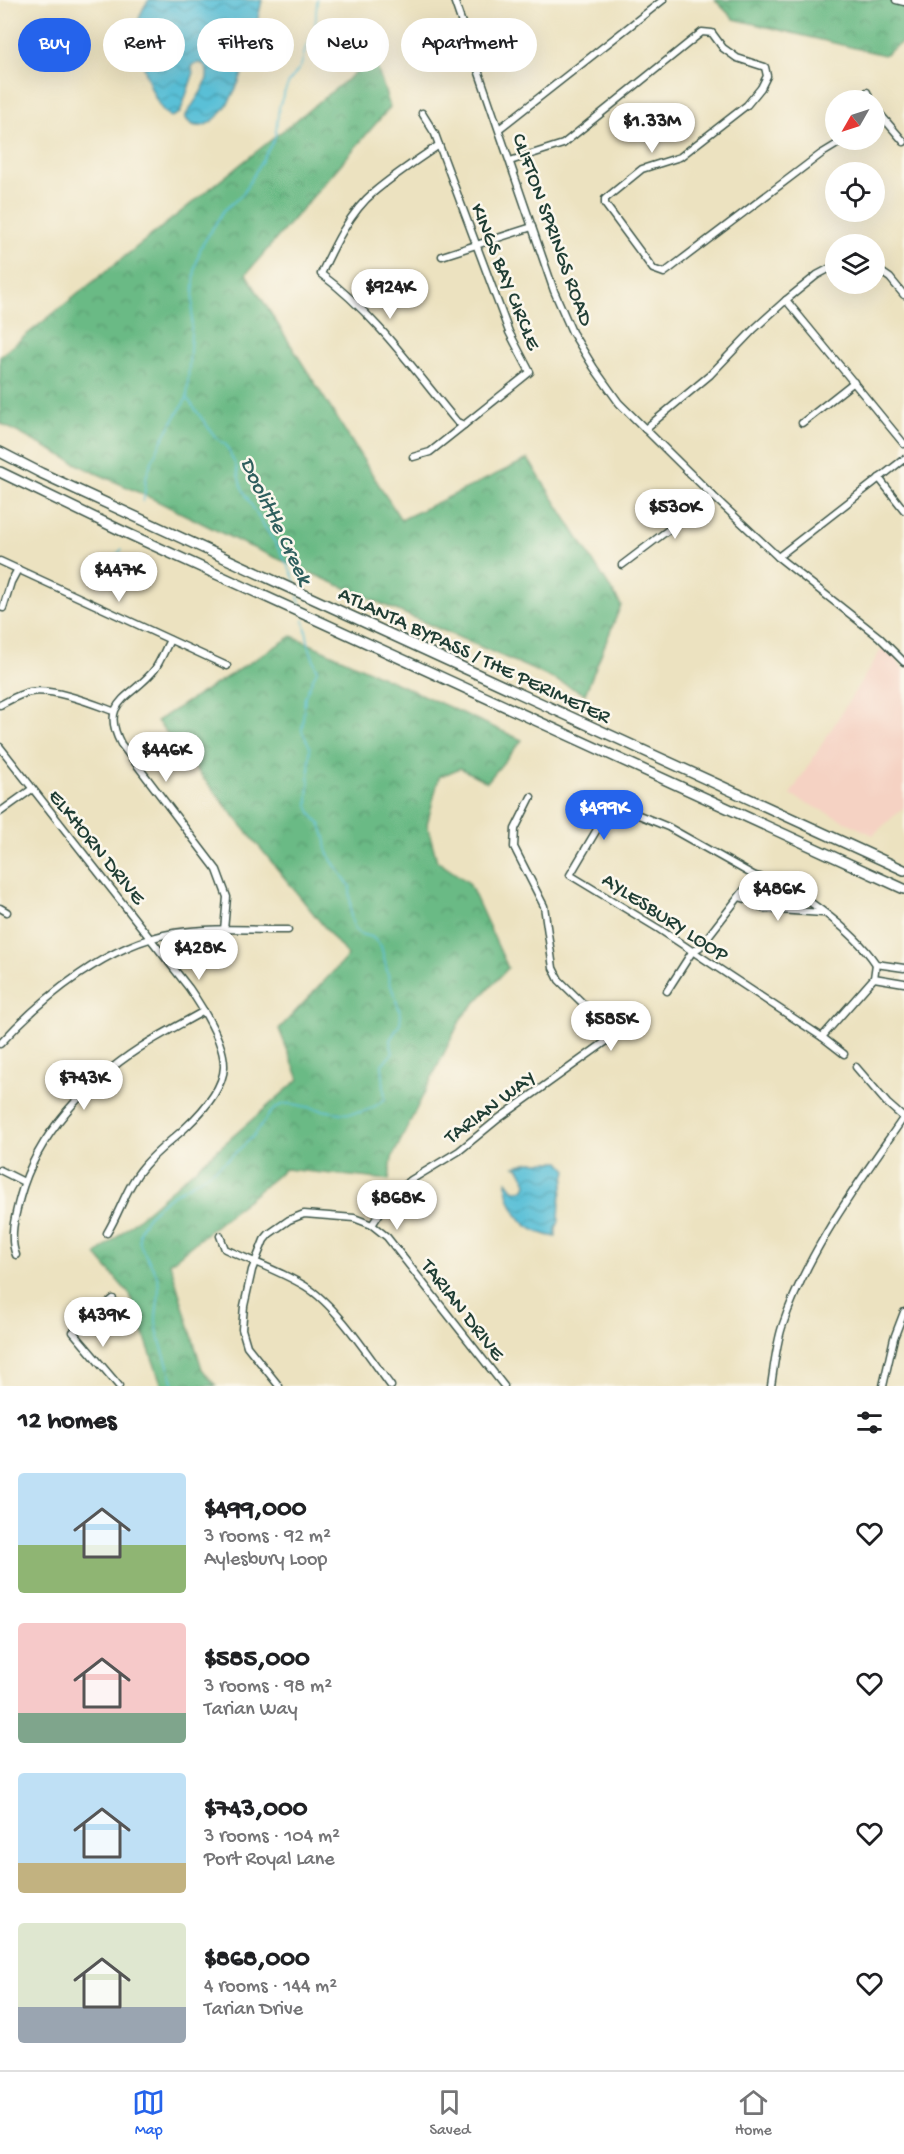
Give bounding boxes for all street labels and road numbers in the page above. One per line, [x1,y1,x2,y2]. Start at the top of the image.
street label: CLIFTON SPRINGS ROAD [504,131,597,330]
street label: KINGS BAY CIRCLE [463,200,545,355]
street label: ATLANTA BYPASS / THE PERIMETER [334,583,614,732]
street label: ELKHORN DRIVE [41,785,150,912]
street label: AYLESBURY LOOP [596,869,732,969]
street label: TARIAN WAY [440,1066,542,1152]
street label: TARIAN DRIVE [413,1255,509,1368]

